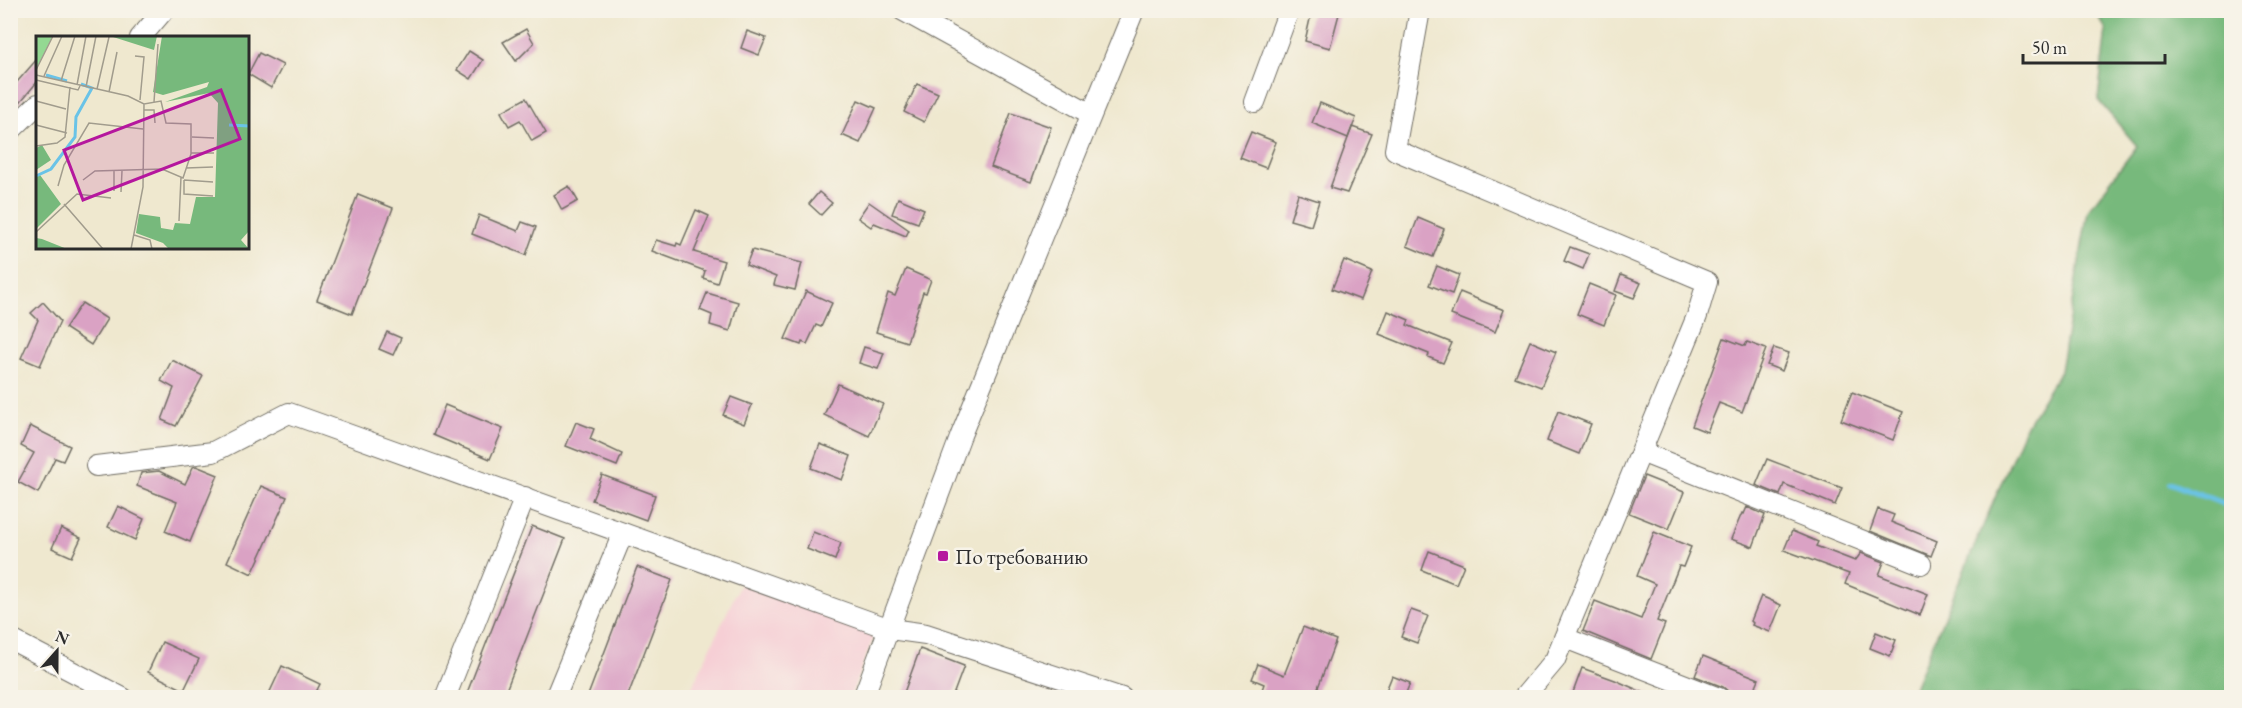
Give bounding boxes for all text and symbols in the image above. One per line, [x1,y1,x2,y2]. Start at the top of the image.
scale bar [2023,27,2166,65]
inset map [36,36,249,249]
text: 50 m [2032,36,2067,59]
place label: По требованию [955,543,1088,570]
marker: По требованию [936,549,950,563]
north arrow [27,621,87,681]
text: N [52,625,72,650]

